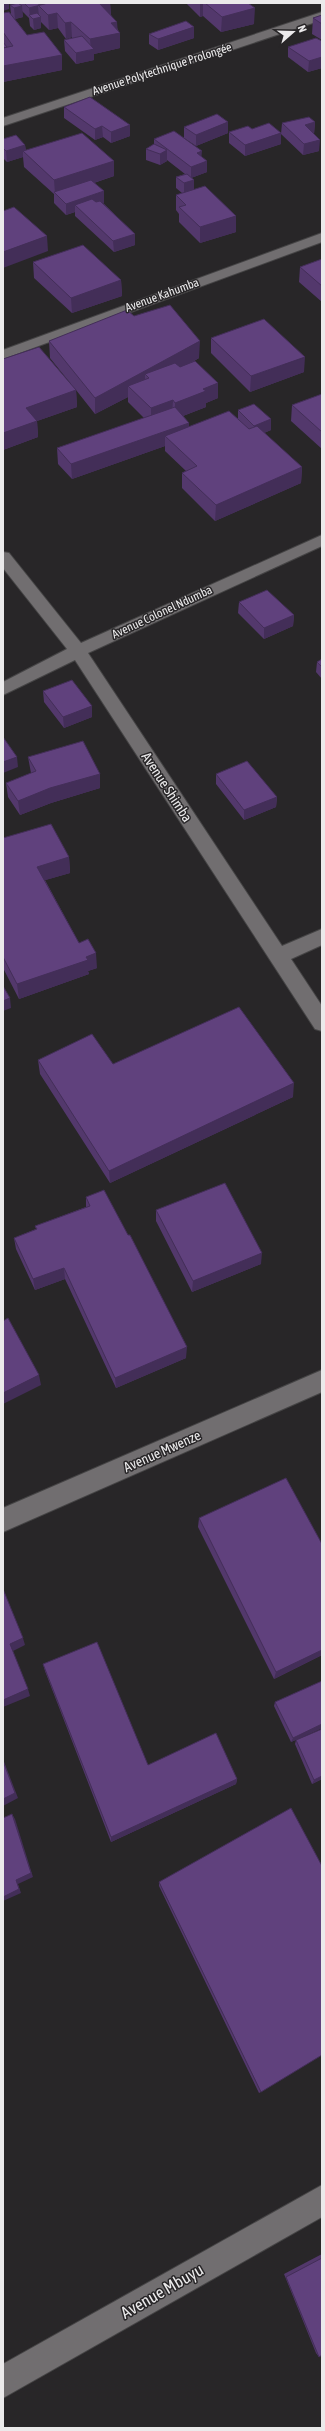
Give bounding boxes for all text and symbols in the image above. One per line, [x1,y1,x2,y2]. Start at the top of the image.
north arrow [273,12,313,52]
text: N [296,23,309,34]
street label: Avenue Polytechnique Prolongée [91,40,233,98]
street label: Avenue Kahumba [123,275,201,315]
street label: Avenue Colonel Ndumba [110,583,214,641]
street label: Avenue Shimba [139,749,195,825]
street label: Avenue Mwenze [121,1427,203,1475]
street label: Avenue Mbuyu [117,2259,207,2323]

